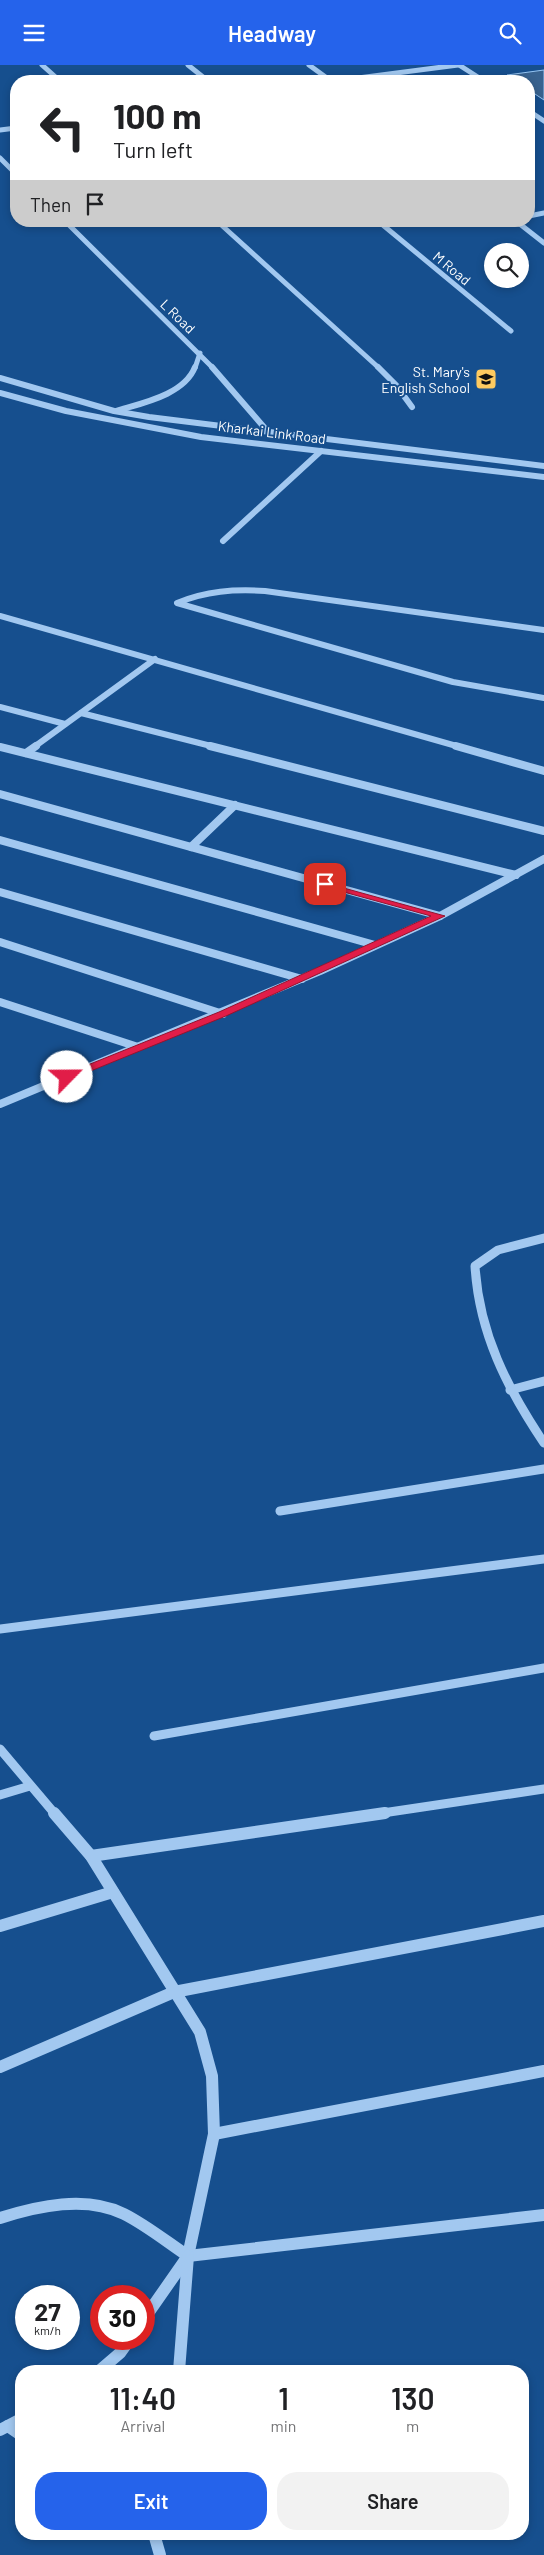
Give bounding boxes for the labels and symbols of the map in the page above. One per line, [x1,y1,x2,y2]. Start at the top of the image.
street label: M Road [430,247,474,289]
street label: L Road [157,295,199,337]
place label: St. Mary's English School [381,363,470,396]
school or university icon: St. Mary's English School [474,367,498,391]
street label: Kharkai Link Road [217,417,327,447]
pin [304,863,346,905]
position arrow [40,1050,92,1102]
speed limit sign: 30 [90,2285,155,2350]

